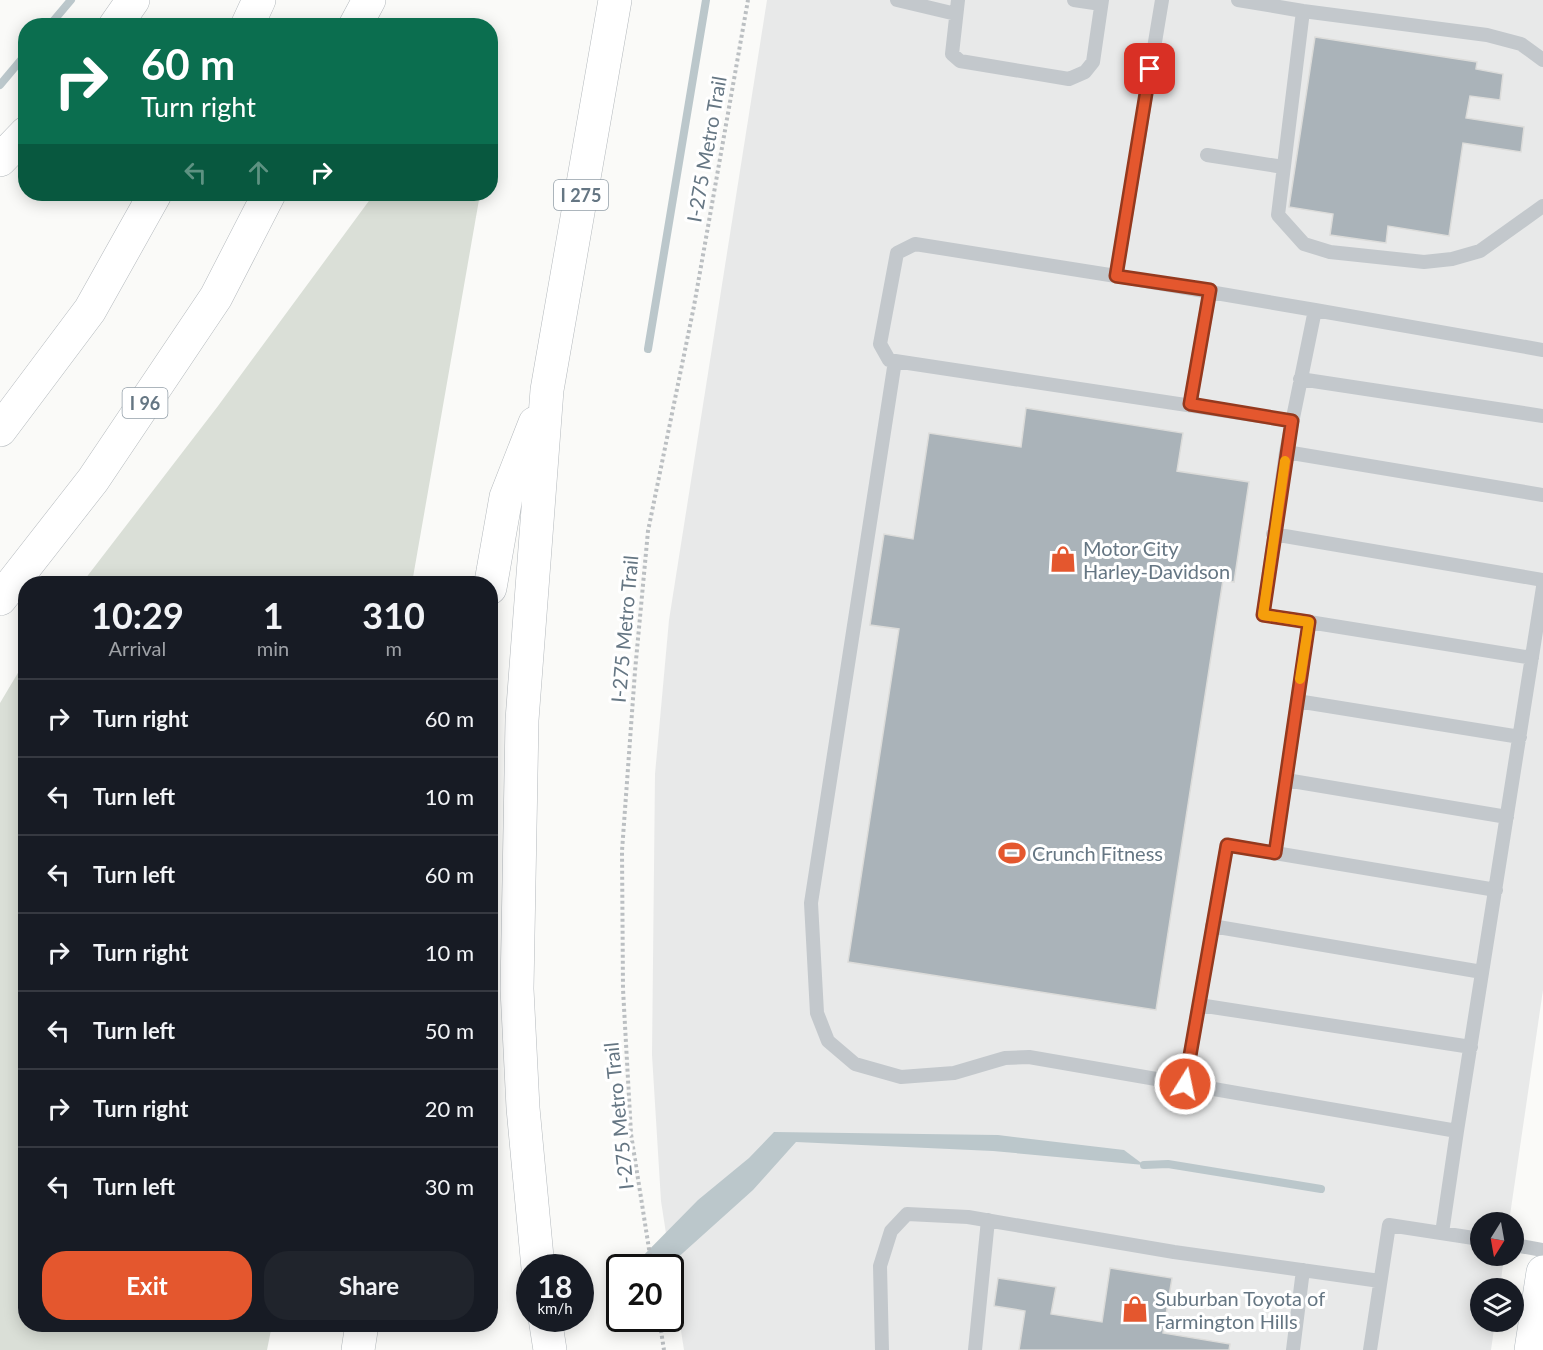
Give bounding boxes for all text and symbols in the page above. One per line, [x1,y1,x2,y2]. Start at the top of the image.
text: 60 m [141,39,235,89]
icon: right [42,42,120,120]
pin [1124,43,1175,94]
icon: arrive [1133,52,1166,85]
street label: I-275 Metro Trail [681,74,731,224]
text: Turn right [141,90,256,123]
icon: left [179,156,212,189]
icon: ahead [242,156,275,189]
icon: right [305,156,338,189]
road number: I 275 [554,180,608,210]
road number: I 96 [122,388,168,418]
place label: Motor City Harley-Davidson [1083,536,1230,583]
shop icon: Motor City Harley-Davidson [1048,544,1078,574]
street label: I-275 Metro Trail [606,554,642,704]
text: 10:29 [91,593,184,637]
text: 1 [263,593,284,637]
text: 310 [362,593,425,637]
text: Arrival [109,636,166,660]
text: min [257,636,289,660]
text: m [385,636,402,660]
icon: right [42,702,75,735]
text: Turn right [93,705,188,732]
text: 60 m [425,705,474,732]
icon: left [42,780,75,813]
text: Turn left [93,783,175,810]
text: 10 m [425,783,474,810]
sports icon: Crunch Fitness [997,838,1027,868]
place label: Crunch Fitness [1032,841,1163,865]
icon: left [42,858,75,891]
text: Turn left [93,861,175,888]
text: 60 m [425,861,474,888]
icon: right [42,936,75,969]
text: Turn right [93,939,188,966]
text: 10 m [425,939,474,966]
icon: left [42,1014,75,1047]
text: Turn left [93,1017,175,1044]
text: 50 m [425,1017,474,1044]
street label: I-275 Metro Trail [598,1041,638,1191]
position arrow [1153,1052,1217,1116]
icon: right [42,1092,75,1125]
text: Turn right [93,1095,188,1122]
text: 20 m [425,1095,474,1122]
icon: left [42,1170,75,1203]
text: Turn left [93,1173,175,1200]
text: 30 m [425,1173,474,1200]
north arrow [1470,1212,1524,1266]
map controls [1470,1212,1524,1332]
button: Exit [42,1251,252,1320]
button: Share [264,1251,474,1320]
speed limit sign: 20 [606,1254,684,1332]
text: 18 [538,1268,572,1304]
button: layers [1470,1278,1524,1332]
place label: Suburban Toyota of Farmington Hills [1155,1286,1325,1333]
shop icon: Suburban Toyota of Farmington Hills [1120,1294,1150,1324]
text: km/h [537,1299,573,1317]

